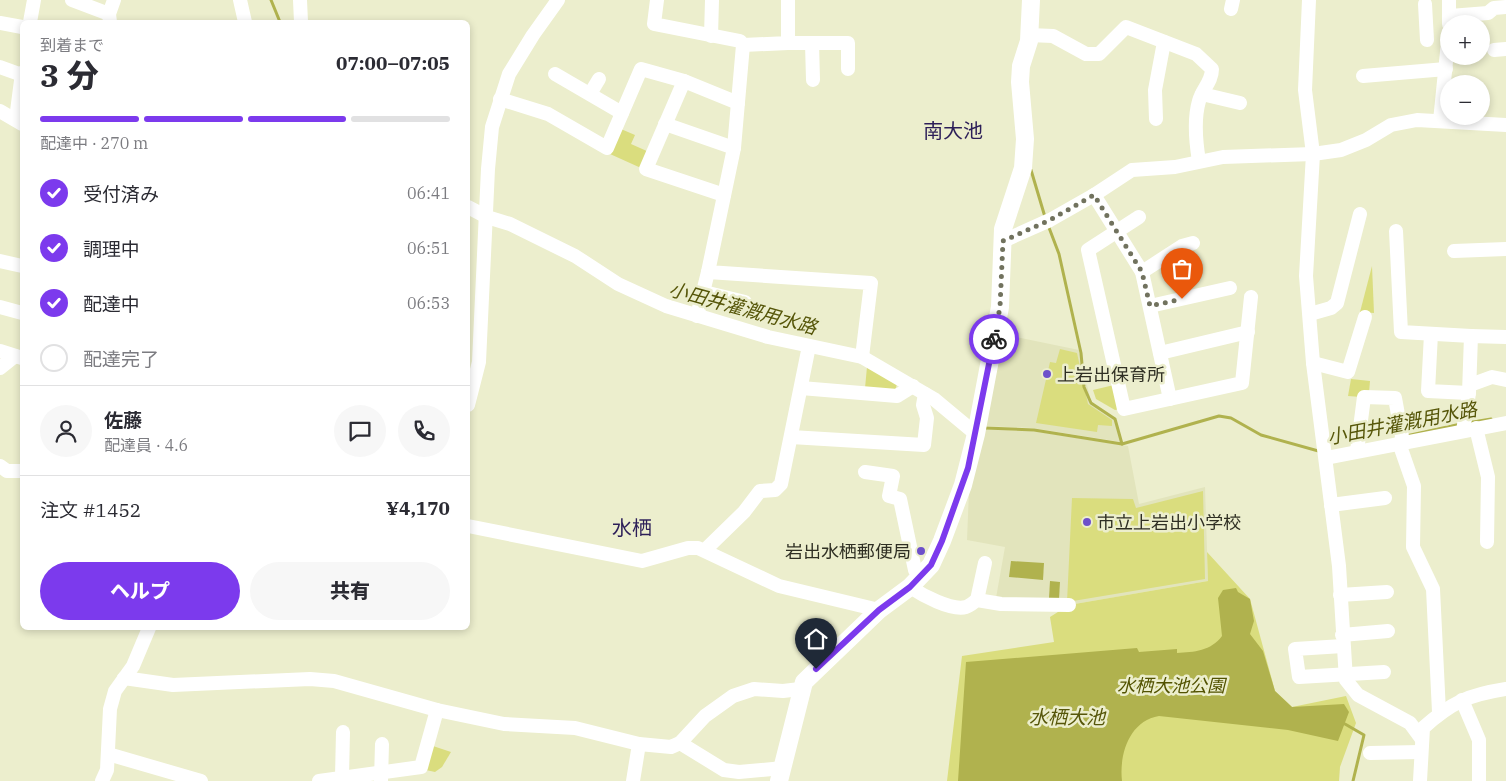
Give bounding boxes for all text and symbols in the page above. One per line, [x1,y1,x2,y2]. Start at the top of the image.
map controls [1440,15,1490,125]
button: + [1440,15,1490,65]
text: 到着まで [40,35,104,55]
text: 07:00–07:05 [336,51,450,75]
text: 3 分 [40,54,99,96]
button: − [1440,75,1490,125]
district label: 南大池 [923,117,983,144]
text: 配達中 · 270 m [40,133,148,153]
icon: check [40,179,68,207]
text: 受付済み [83,182,159,206]
text: 06:41 [407,183,450,203]
icon: check [40,234,68,262]
text: 調理中 [83,237,140,261]
text: 06:51 [407,238,450,258]
pin [1161,248,1203,299]
icon: bag [1168,255,1196,283]
water label: 小田井灌漑用水路 [666,277,821,340]
icon: check [40,289,68,317]
text: 配達中 [83,292,140,316]
text: 06:53 [407,293,450,313]
courier [969,314,1019,364]
icon: bike [980,325,1008,353]
text: 配達完了 [83,347,159,371]
place label: 上岩出保育所 [1057,363,1165,386]
marker: 上岩出保育所 [1041,368,1053,380]
water label: 小田井灌漑用水路 [1325,396,1481,449]
button: person [40,405,92,457]
button: chat [334,405,386,457]
button: phone [398,405,450,457]
text: 佐藤 [104,408,142,432]
text: 配達員 · 4.6 [104,435,188,455]
text: ¥4,170 [386,496,450,520]
text: 注文 #1452 [40,498,141,522]
place label: 市立上岩出小学校 [1097,511,1241,534]
district label: 水栖 [612,514,652,541]
marker: 市立上岩出小学校 [1081,516,1093,528]
place label: 岩出水栖郵便局 [785,540,911,563]
marker: 岩出水栖郵便局 [915,545,927,557]
button: ヘルプ [40,562,240,620]
button: 共有 [250,562,450,620]
pin [795,618,837,669]
icon: home [802,625,830,653]
park label: 水栖大池公園 [1117,674,1228,697]
water label: 水栖大池 [1029,705,1107,729]

